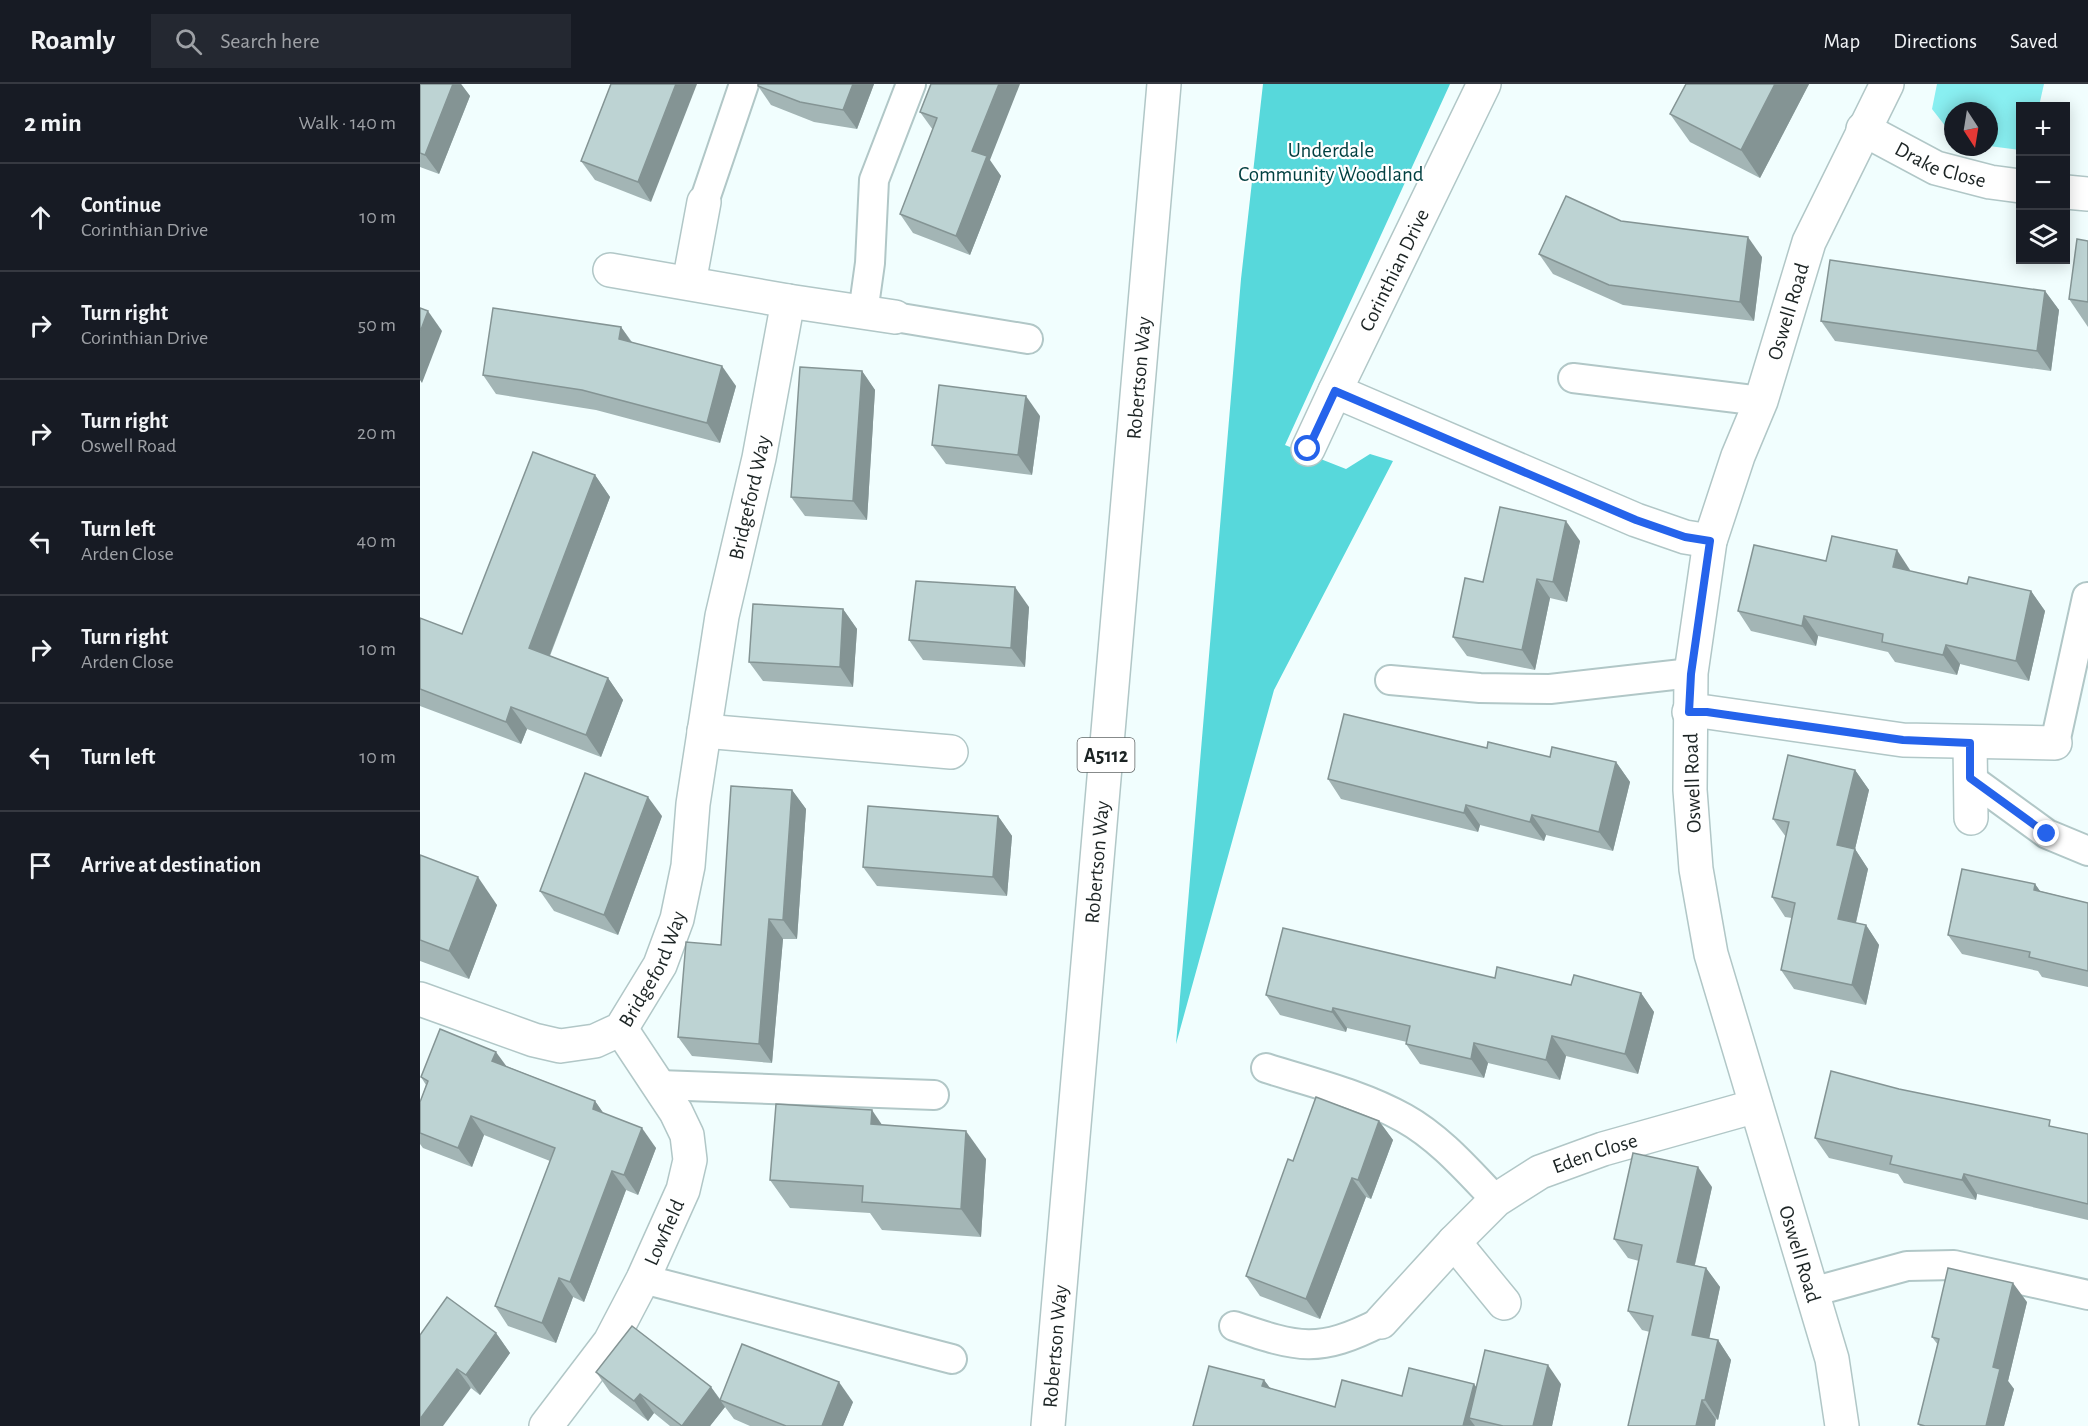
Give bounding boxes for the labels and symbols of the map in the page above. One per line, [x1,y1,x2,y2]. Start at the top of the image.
north arrow [1944,102,1998,156]
street label: Drake Close [1891,138,1988,192]
park label: Underdale Community Woodland [1238,140,1424,185]
street label: Corinthian Drive [1356,206,1433,335]
street label: Oswell Road [1764,260,1813,363]
street label: Robertson Way [1123,316,1155,440]
street label: Bridgeford Way [726,434,774,562]
route start [1294,435,1320,461]
street label: Oswell Road [1680,732,1705,833]
road number: A5112 [1078,738,1134,772]
street label: Robertson Way [1081,800,1113,925]
route end [2033,820,2059,846]
street label: Bridgeford Way [615,909,689,1031]
street label: Eden Close [1550,1130,1640,1178]
street label: Lowfield [641,1196,688,1269]
street label: Oswell Road [1775,1203,1824,1305]
street label: Robertson Way [1040,1284,1071,1409]

